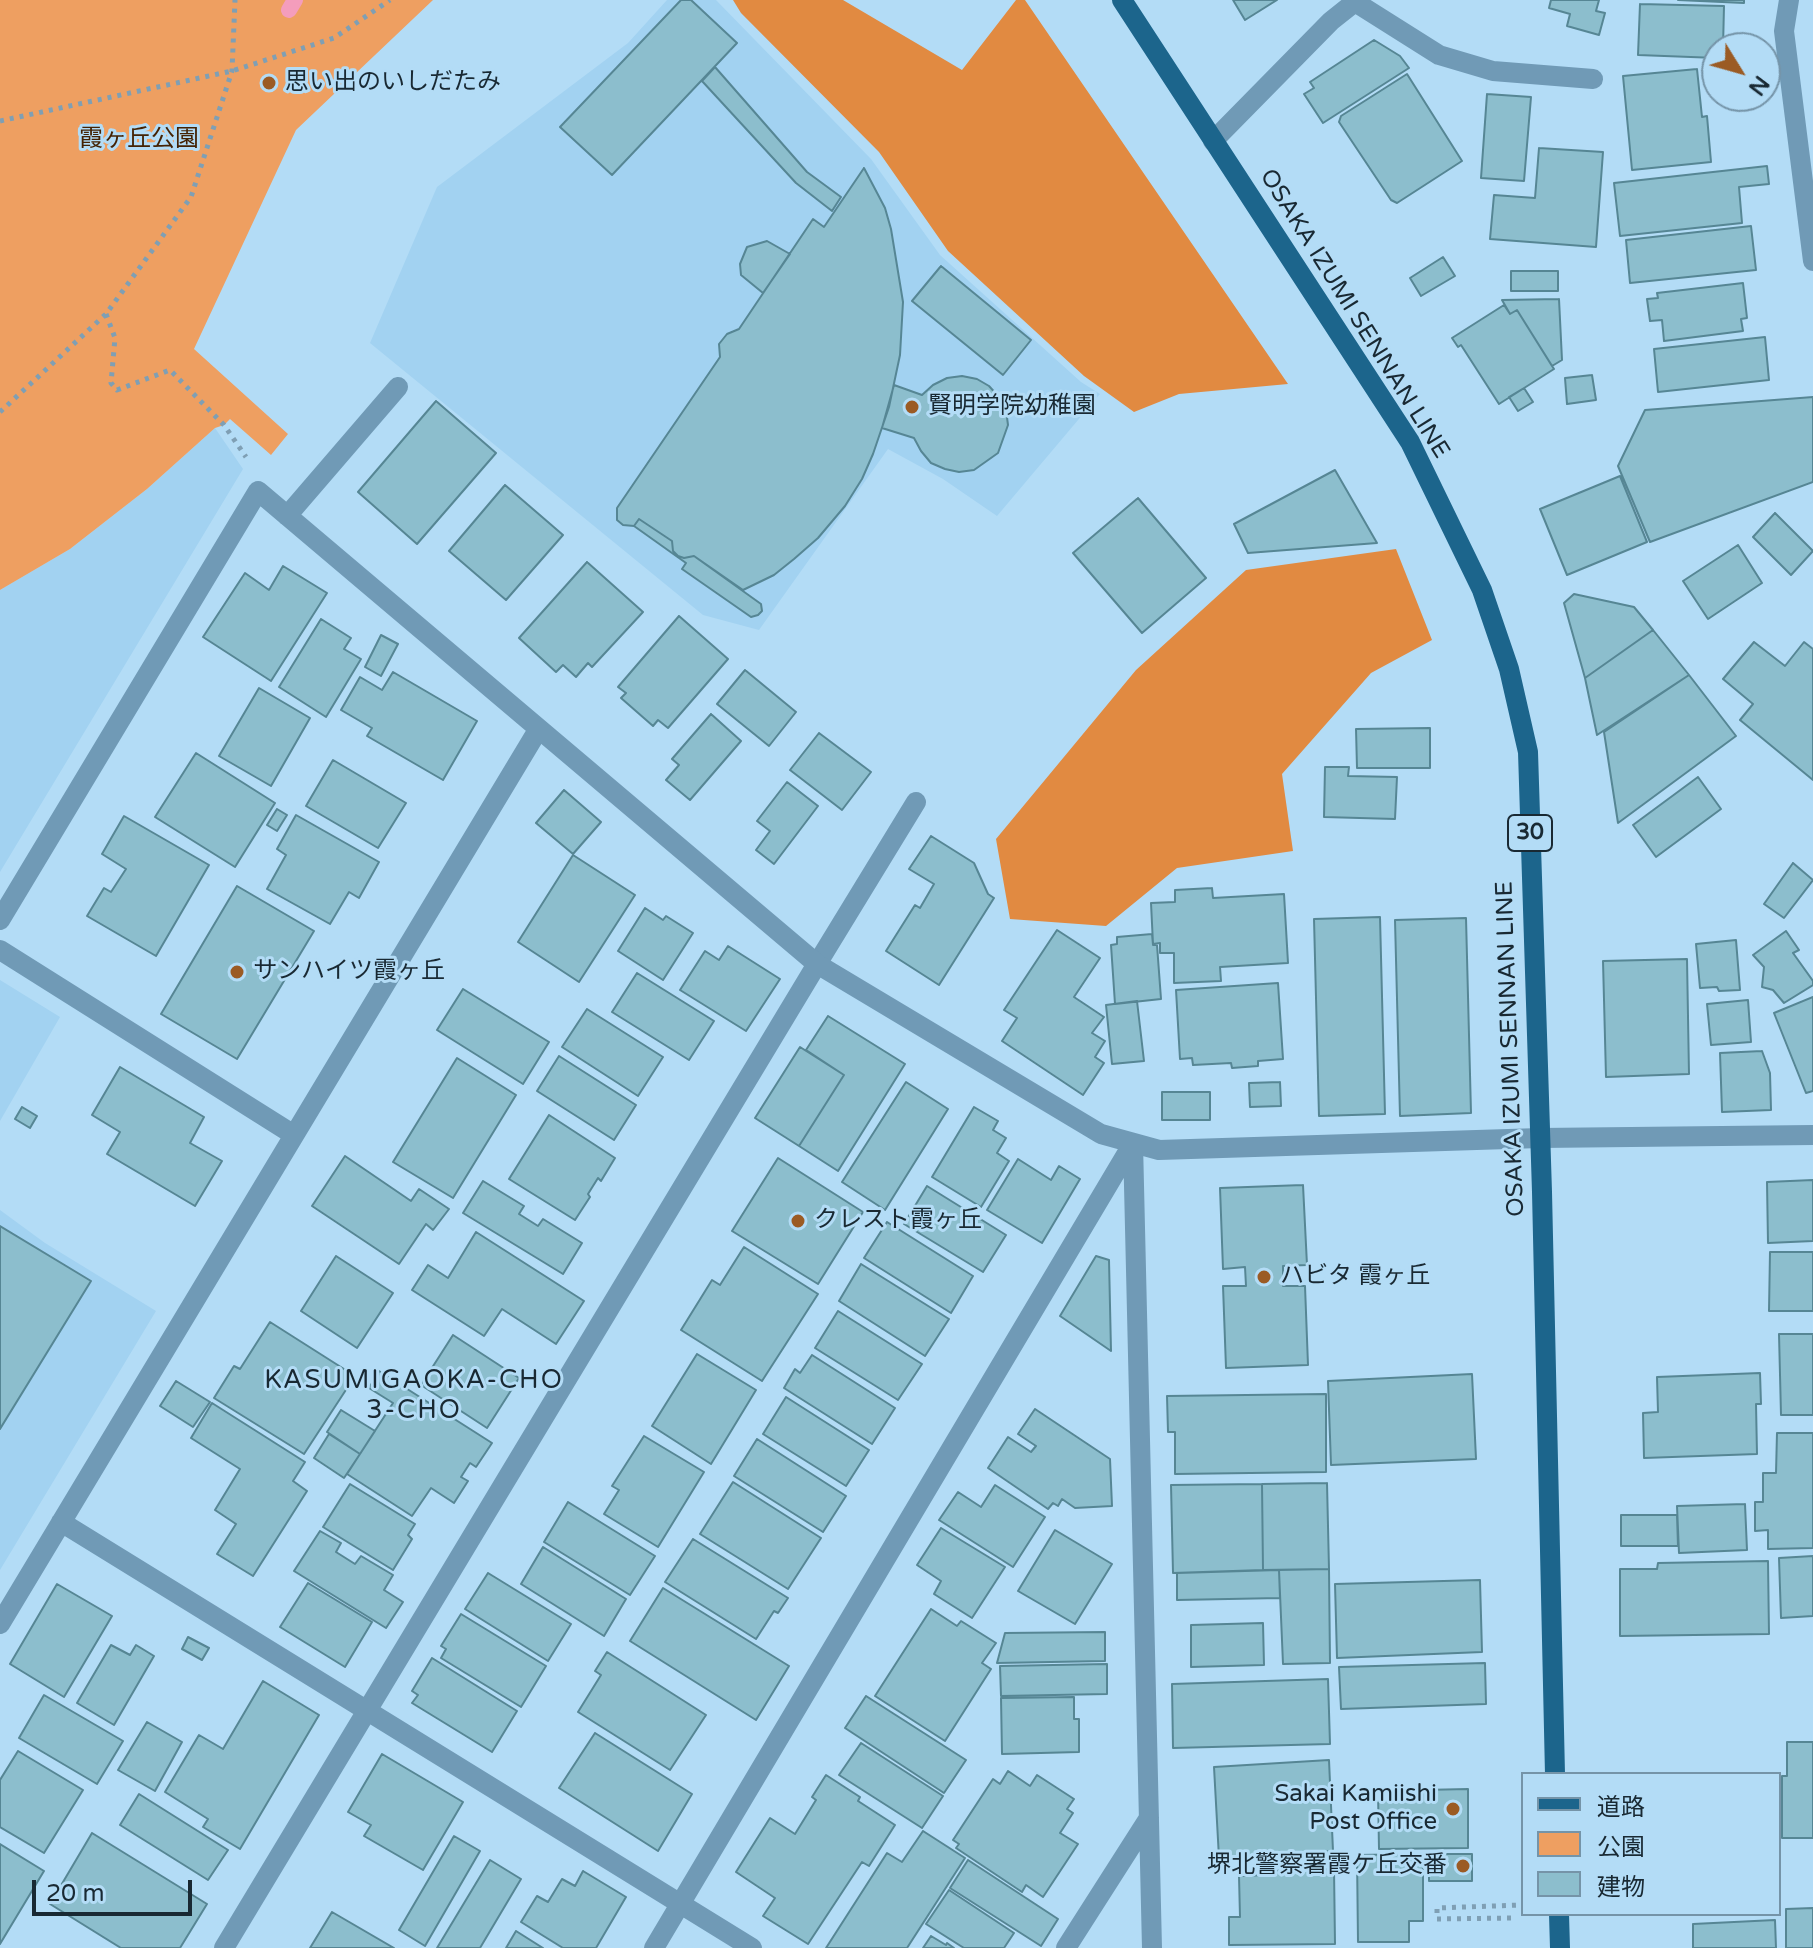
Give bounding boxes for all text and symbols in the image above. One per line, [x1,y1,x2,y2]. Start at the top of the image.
north arrow [1701,32,1781,112]
place label: 思い出のいしだたみ [285,69,501,97]
text: N [1743,70,1774,100]
marker: 思い出のいしだたみ [260,74,278,92]
park label: 霞ヶ丘公園 [79,126,199,154]
street label: OSAKA IZUMI SENNAN LINE [1253,164,1455,464]
place label: 賢明学院幼稚園 [928,393,1096,421]
marker: 賢明学院幼稚園 [903,398,921,416]
road number: 30 [1508,815,1552,851]
street label: OSAKA IZUMI SENNAN LINE [1491,881,1531,1217]
place label: サンハイツ霞ヶ丘 [253,958,445,986]
marker: サンハイツ霞ヶ丘 [228,963,246,981]
place label: クレスト霞ヶ丘 [814,1207,982,1235]
marker: クレスト霞ヶ丘 [789,1212,807,1230]
place label: ハビタ 霞ヶ丘 [1280,1263,1430,1291]
marker: ハビタ 霞ヶ丘 [1255,1268,1273,1286]
district label: KASUMIGAOKA-CHO 3-CHO [264,1365,564,1426]
legend [1521,1772,1781,1916]
place label: Sakai Kamiishi Post Office [1275,1781,1437,1837]
text: 道路 [1597,1793,1645,1822]
marker: Sakai Kamiishi Post Office [1444,1800,1462,1818]
text: 公園 [1597,1833,1645,1862]
place label: 堺北警察署霞ケ丘交番 [1207,1852,1447,1880]
marker: 堺北警察署霞ケ丘交番 [1454,1857,1472,1875]
scale bar [36,1864,196,1914]
text: 建物 [1597,1873,1645,1902]
text: 20 m [46,1879,104,1908]

